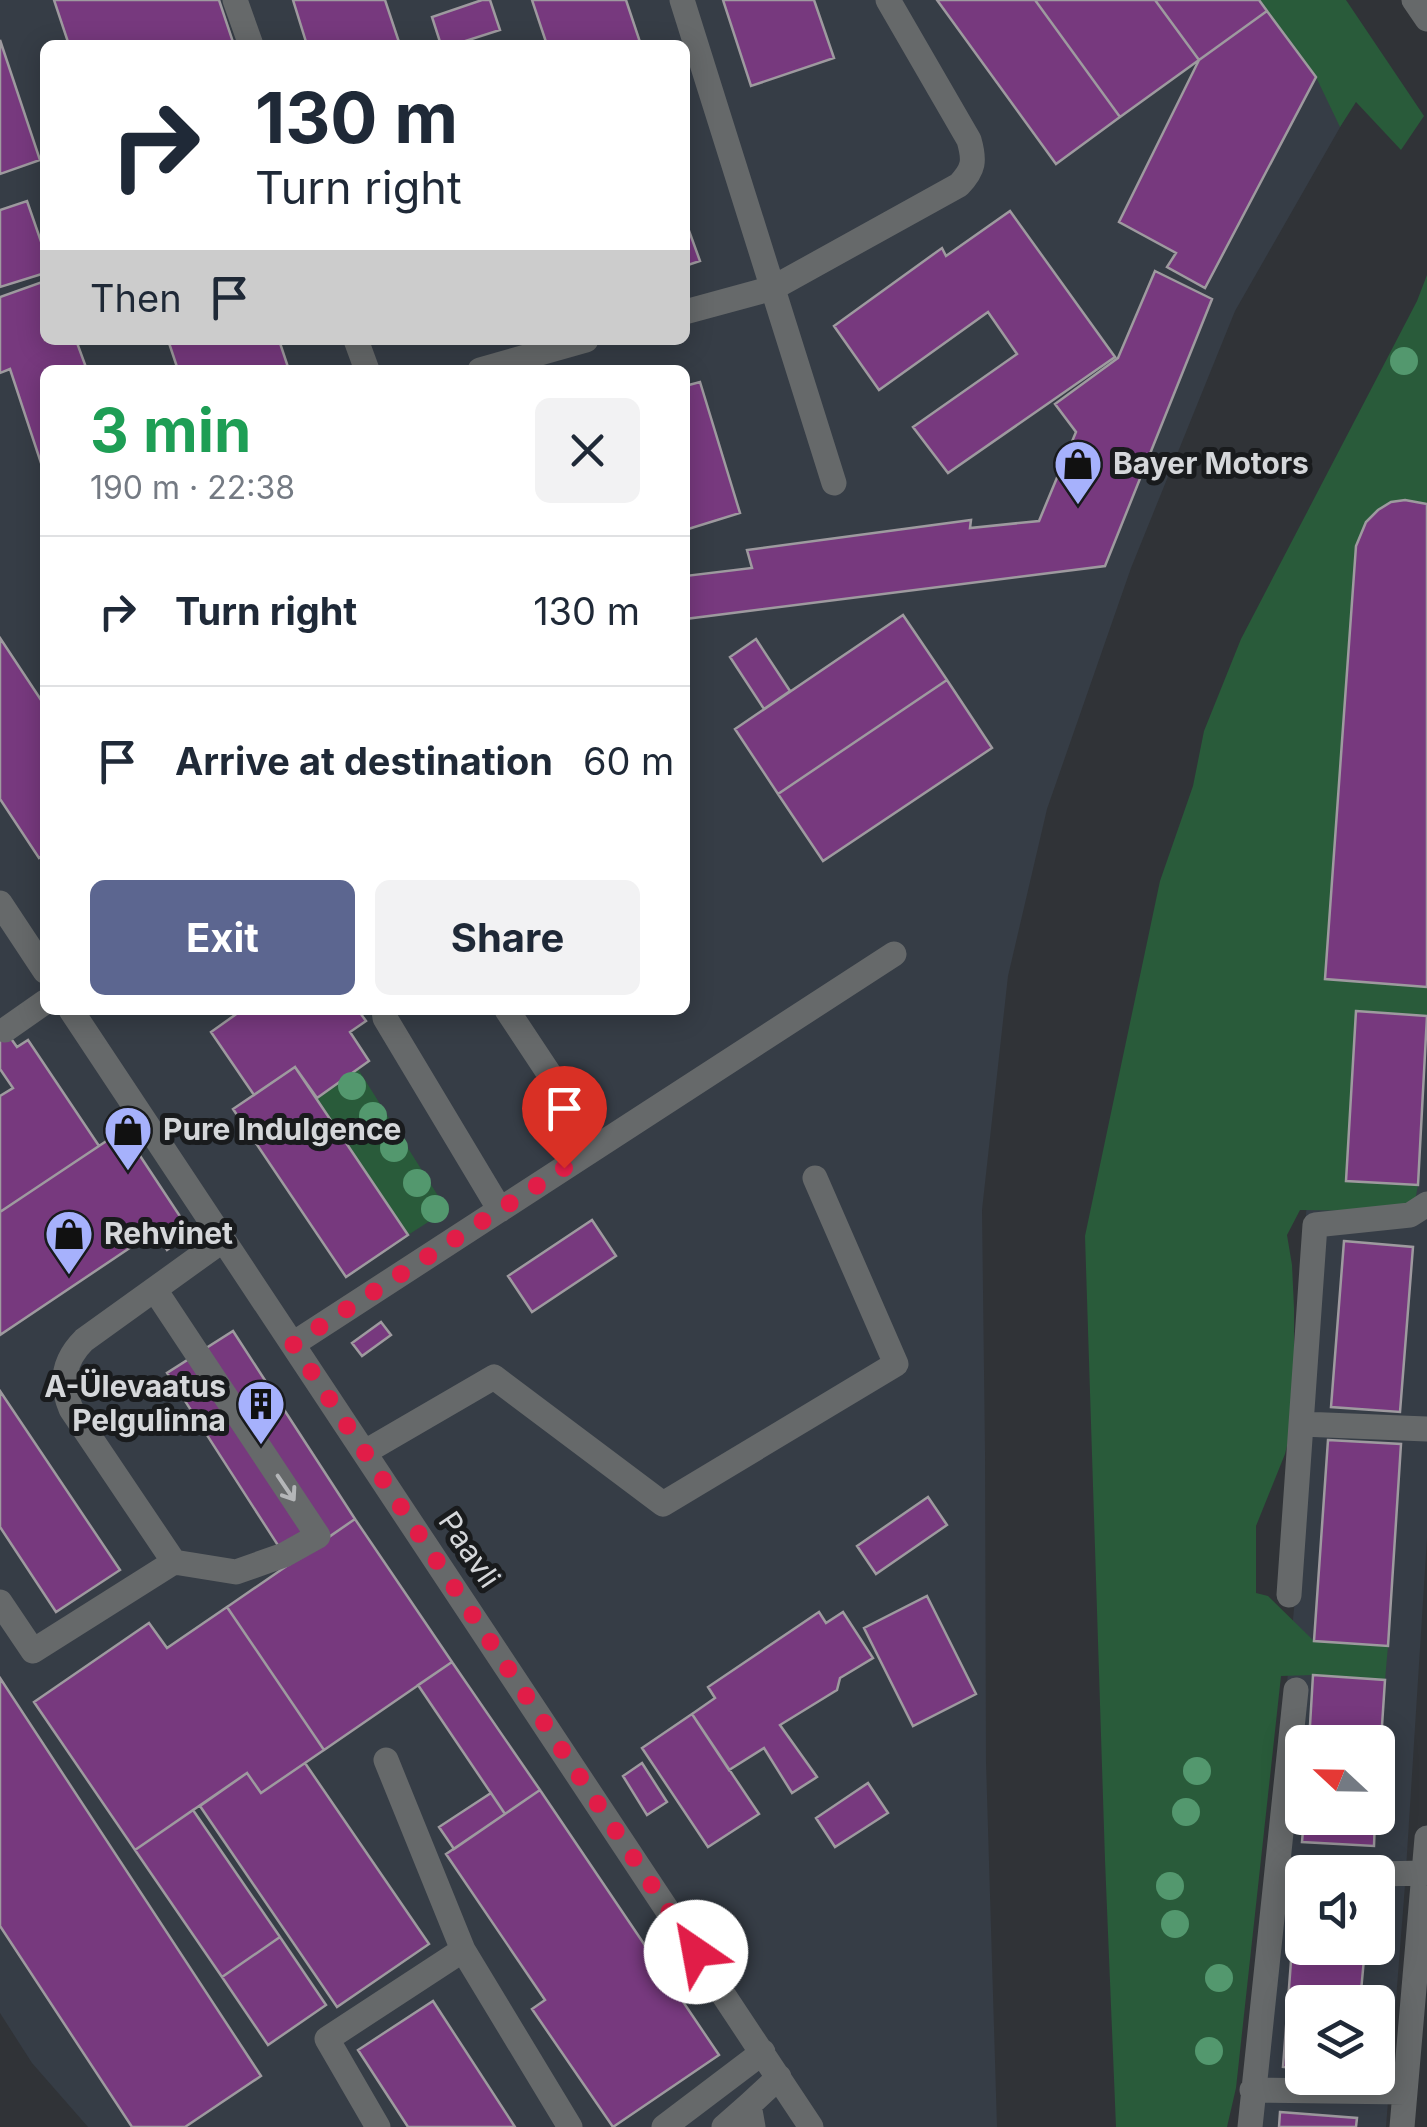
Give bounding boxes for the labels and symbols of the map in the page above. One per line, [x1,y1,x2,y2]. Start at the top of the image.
shop icon: Bayer Motors [1052,438,1104,506]
place label: Bayer Motors [1113,445,1309,481]
pin [522,1066,607,1169]
shop icon: Pure Indulgence [102,1104,154,1172]
place label: Pure Indulgence [163,1111,401,1147]
shop icon: Rehvinet [43,1208,95,1276]
place label: Rehvinet [104,1215,233,1251]
place label: A-Ülevaatus Pelgulinna [44,1368,226,1438]
building icon: A-Ülevaatus Pelgulinna [235,1378,287,1446]
one-way arrow [276,1474,297,1502]
street label: Paavli [431,1505,508,1594]
north arrow [1285,1725,1395,1835]
position arrow [644,1900,748,2004]

